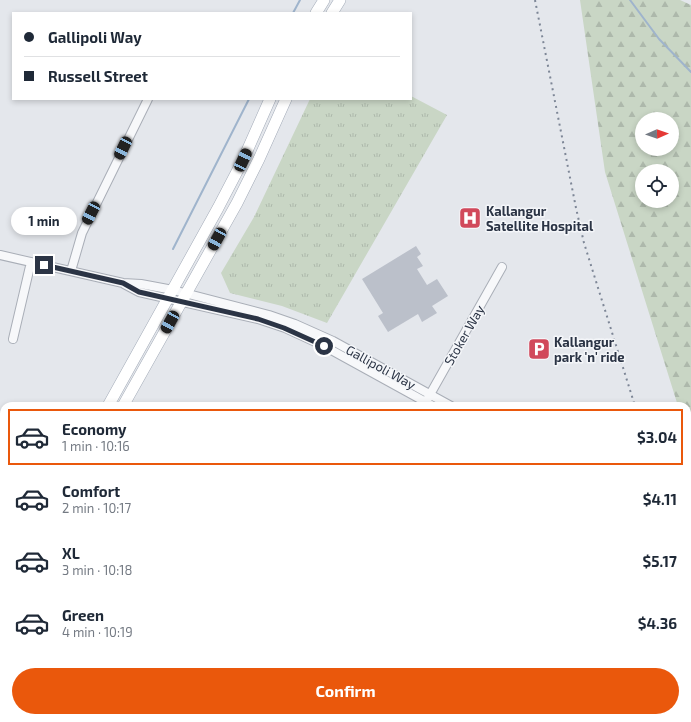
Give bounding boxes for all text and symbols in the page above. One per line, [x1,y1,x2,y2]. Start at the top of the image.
text: Gallipoli Way [48,28,142,46]
text: Russell Street [48,67,148,85]
north arrow [635,112,679,156]
map controls [635,112,679,208]
car [112,135,134,161]
car [232,147,254,173]
button: locate [635,164,679,208]
car [80,200,102,226]
place label: Kallangur Satellite Hospital [486,203,594,234]
hospital icon: Kallangur Satellite Hospital [457,205,483,231]
callout: 1 min [11,207,77,235]
text: 1 min [28,213,60,229]
car [206,226,228,252]
route end [35,256,53,274]
street label: Stoker Way [440,302,488,368]
car [159,309,181,335]
place label: Kallangur park 'n' ride [554,334,625,365]
parking icon: Kallangur park 'n' ride [526,336,552,362]
route start [315,337,333,355]
street label: Gallipoli Way [343,341,419,393]
icon: car [14,419,50,455]
text: Economy [62,420,127,438]
text: $3.04 [637,428,677,446]
text: 1 min · 10:16 [62,438,130,454]
icon: car [14,481,50,517]
text: Comfort [62,482,120,500]
text: $4.11 [643,490,677,508]
text: 2 min · 10:17 [62,500,131,516]
icon: car [14,543,50,579]
text: XL [62,544,80,562]
text: $5.17 [643,552,677,570]
text: 3 min · 10:18 [62,562,132,578]
icon: car [14,605,50,641]
text: Green [62,606,104,624]
text: $4.36 [638,614,677,632]
text: 4 min · 10:19 [62,624,133,640]
button: Confirm [12,668,679,714]

